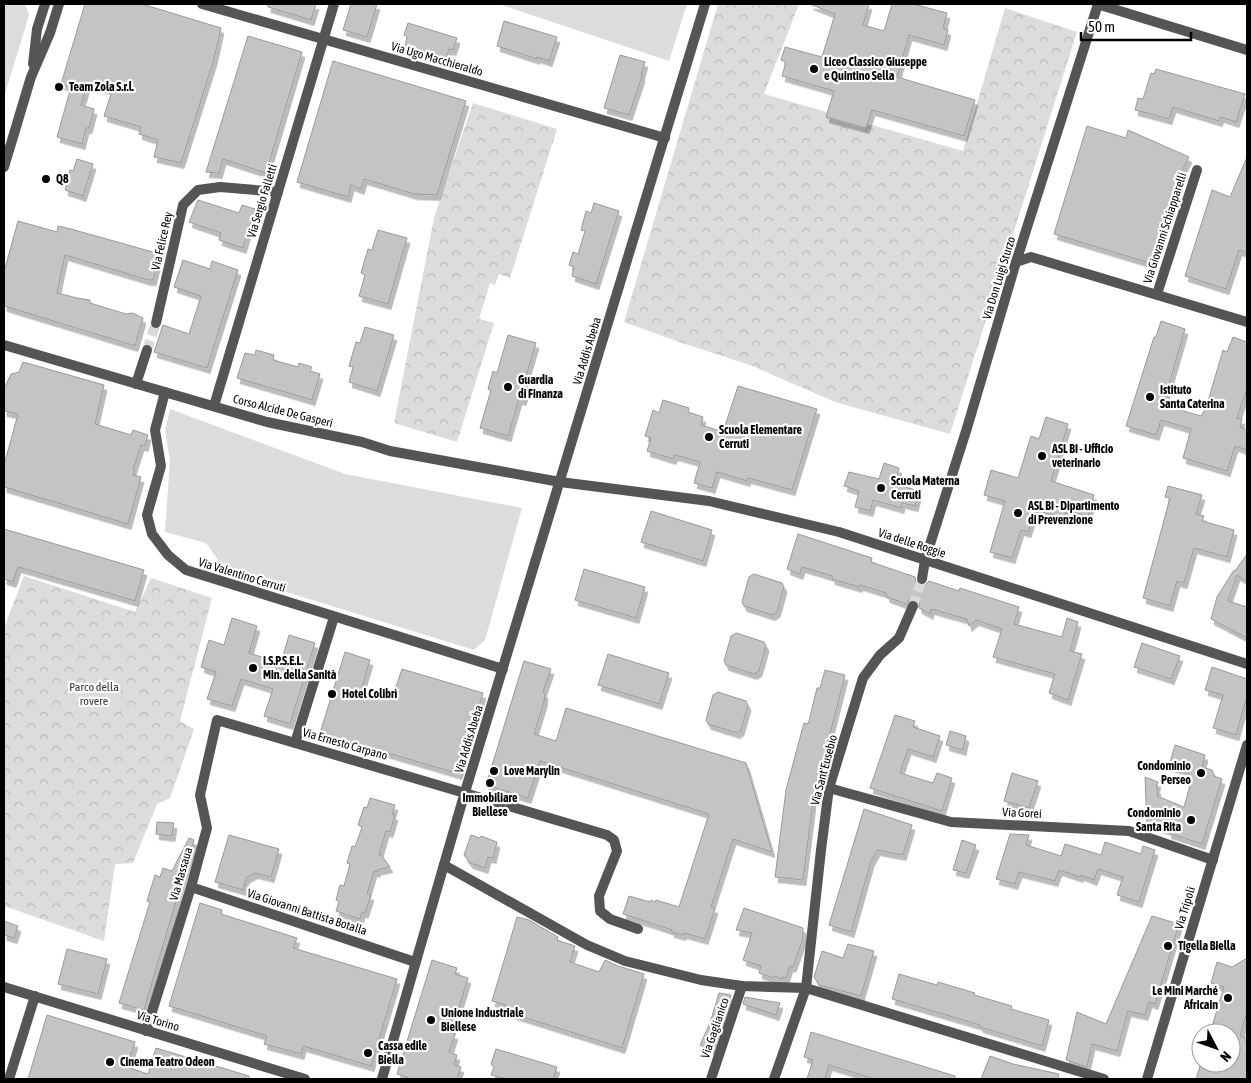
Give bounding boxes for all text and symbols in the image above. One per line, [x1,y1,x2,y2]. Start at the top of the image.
scale bar [1081,10,1191,42]
text: 50 m [1088,18,1115,35]
street label: Via Ugo Macchieraldo [389,39,485,79]
place label: Liceo Classico Giuseppe e Quintino Sella [824,55,928,83]
marker: Liceo Classico Giuseppe e Quintino Sella [808,63,820,75]
place label: Team Zola S.r.l. [69,80,134,94]
marker: Team Zola S.r.l. [53,81,65,93]
street label: Via Sergio Falletti [244,162,280,240]
street label: Via Giovanni Schiapparelli [1140,171,1190,285]
place label: Q8 [56,172,69,186]
marker: Q8 [40,173,52,185]
street label: Via Felice Rey [148,210,176,272]
street label: Via Don Luigi Sturzo [980,234,1018,321]
street label: Via Addis Abeba [570,315,604,387]
place label: Guardia di Finanza [518,373,563,401]
marker: Guardia di Finanza [502,381,514,393]
place label: Istituto Santa Caterina [1160,383,1225,411]
marker: Istituto Santa Caterina [1144,391,1156,403]
street label: Corso Alcide De Gasperi [232,392,334,430]
place label: Scuola Elementare Cerruti [719,423,802,451]
marker: Scuola Elementare Cerruti [703,431,715,443]
place label: ASL BI - Ufficio veterinario [1051,442,1114,470]
marker: ASL BI - Ufficio veterinario [1036,450,1048,462]
place label: Scuola Materna Cerruti [891,474,960,502]
marker: Scuola Materna Cerruti [875,482,887,494]
place label: ASL BI - Dipartimento di Prevenzione [1027,499,1120,527]
marker: ASL BI - Dipartimento di Prevenzione [1012,507,1024,519]
street label: Via delle Roggie [876,525,948,561]
street label: Via Valentino Cerruti [197,555,287,595]
place label: I.S.P.S.E.L. Min. della Sanità [263,654,337,682]
marker: I.S.P.S.E.L. Min. della Sanità [247,662,259,674]
park label: Parco della rovere [69,680,119,708]
place label: Hotel Colibrì [342,687,397,701]
marker: Hotel Colibrì [326,688,338,700]
street label: Via Addis Abeba [452,703,486,775]
street label: Via Ernesto Carpano [301,725,390,763]
street label: Via Sant'Eusebio [808,733,840,807]
place label: Condominio Perseo [1137,759,1191,787]
place label: Love Marylin [504,764,560,778]
marker: Love Marylin [488,765,500,777]
marker: Condominio Perseo [1195,767,1207,779]
marker: Immobiliare Biellese [484,777,496,789]
place label: Immobiliare Biellese [463,791,518,819]
street label: Via Gorei [1002,805,1042,821]
place label: Condominio Santa Rita [1127,806,1181,834]
marker: Condominio Santa Rita [1185,814,1197,826]
street label: Via Massaua [167,846,195,902]
street label: Via Tripoli [1172,885,1198,931]
street label: Via Giovanni Battista Botalla [245,886,369,938]
place label: Tigella Biella [1178,939,1236,953]
marker: Tigella Biella [1162,940,1174,952]
place label: Le Mini Marché Africain [1152,984,1219,1012]
marker: Le Mini Marché Africain [1222,992,1234,1004]
street label: Via Gaglianico [698,996,732,1060]
place label: Unione Industriale Biellese [441,1006,524,1034]
street label: Via Torino [135,1008,181,1034]
marker: Unione Industriale Biellese [425,1014,437,1026]
north arrow [1191,1023,1241,1073]
place label: Cassa edile Biella [378,1039,428,1067]
marker: Cassa edile Biella [362,1047,374,1059]
text: N [1217,1048,1235,1065]
place label: Cinema Teatro Odeon [120,1055,215,1069]
marker: Cinema Teatro Odeon [104,1056,116,1068]

